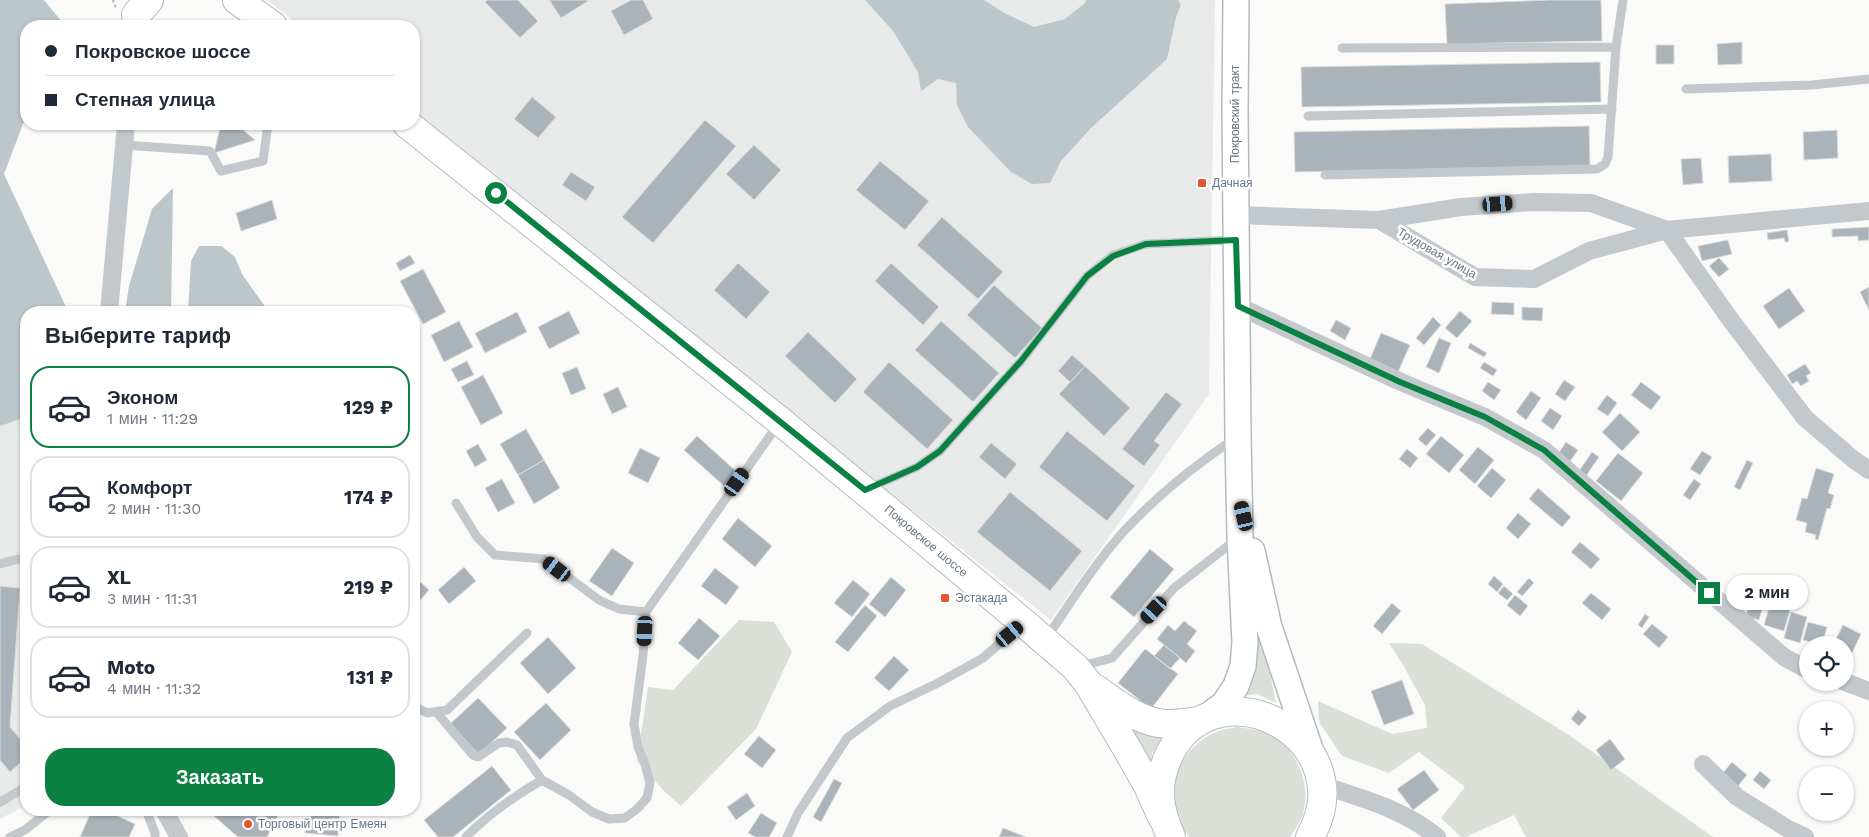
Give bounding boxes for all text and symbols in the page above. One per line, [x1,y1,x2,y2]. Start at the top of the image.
text: Покровское шоссе [75,40,251,63]
street label: Покровский тракт [1228,64,1242,163]
text: Степная улица [75,88,215,111]
place label: Дачная [1212,176,1253,190]
marker: Дачная [1196,177,1208,189]
route start [485,182,507,204]
car [1482,195,1513,213]
street label: Трудовая улица [1395,225,1479,281]
text: Выберите тариф [45,323,231,348]
icon: car [47,385,92,430]
text: Эконом [107,386,178,409]
text: 129 ₽ [343,396,393,419]
text: 1 мин · 11:29 [107,409,198,428]
car [722,465,751,499]
icon: car [47,475,92,520]
text: Комфорт [107,476,192,499]
text: 174 ₽ [344,486,393,509]
text: 2 мин · 11:30 [107,499,201,518]
car [1233,500,1254,532]
street label: Покровское шоссе [882,502,971,580]
car [540,554,573,584]
icon: car [47,565,92,610]
text: XL [107,566,131,589]
text: 219 ₽ [343,576,393,599]
callout: 2 мин [1726,576,1809,610]
route end [1698,582,1720,604]
text: 2 мин [1744,583,1790,602]
text: 3 мин · 11:31 [107,589,198,608]
place label: Эстакада [955,591,1008,605]
marker: Эстакада [939,592,951,604]
car [1138,594,1169,626]
car [636,616,653,646]
car [993,619,1026,649]
map controls [1799,636,1854,821]
button: locate [1799,636,1854,691]
icon: car [47,655,92,700]
text: Moto [107,656,155,679]
text: 131 ₽ [347,666,393,689]
text: 4 мин · 11:32 [107,679,201,698]
button: + [1799,701,1854,756]
button: Заказать [45,748,395,806]
button: − [1799,766,1854,821]
place label: Торговый центр Емеян [258,817,387,831]
marker: Торговый центр Емеян [242,818,254,830]

